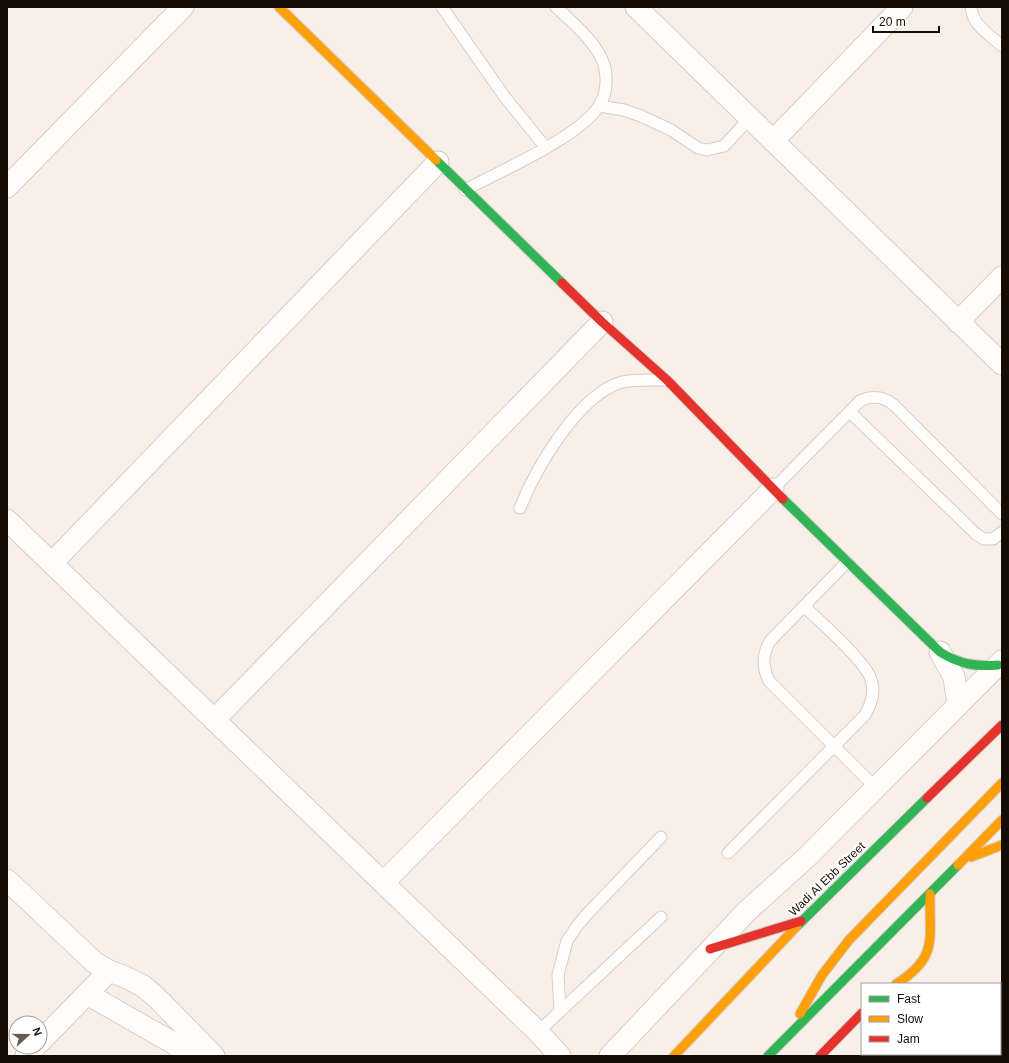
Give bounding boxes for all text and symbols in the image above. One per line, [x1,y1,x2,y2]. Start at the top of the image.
scale bar [873,8,939,34]
text: 20 m [879,15,906,29]
street label: Wadi Al Ebb Street [786,839,868,919]
legend [861,983,1001,1055]
text: Fast [897,992,921,1006]
text: Slow [897,1012,923,1026]
north arrow [8,1015,48,1055]
text: N [30,1026,44,1037]
text: Jam [897,1032,920,1046]

